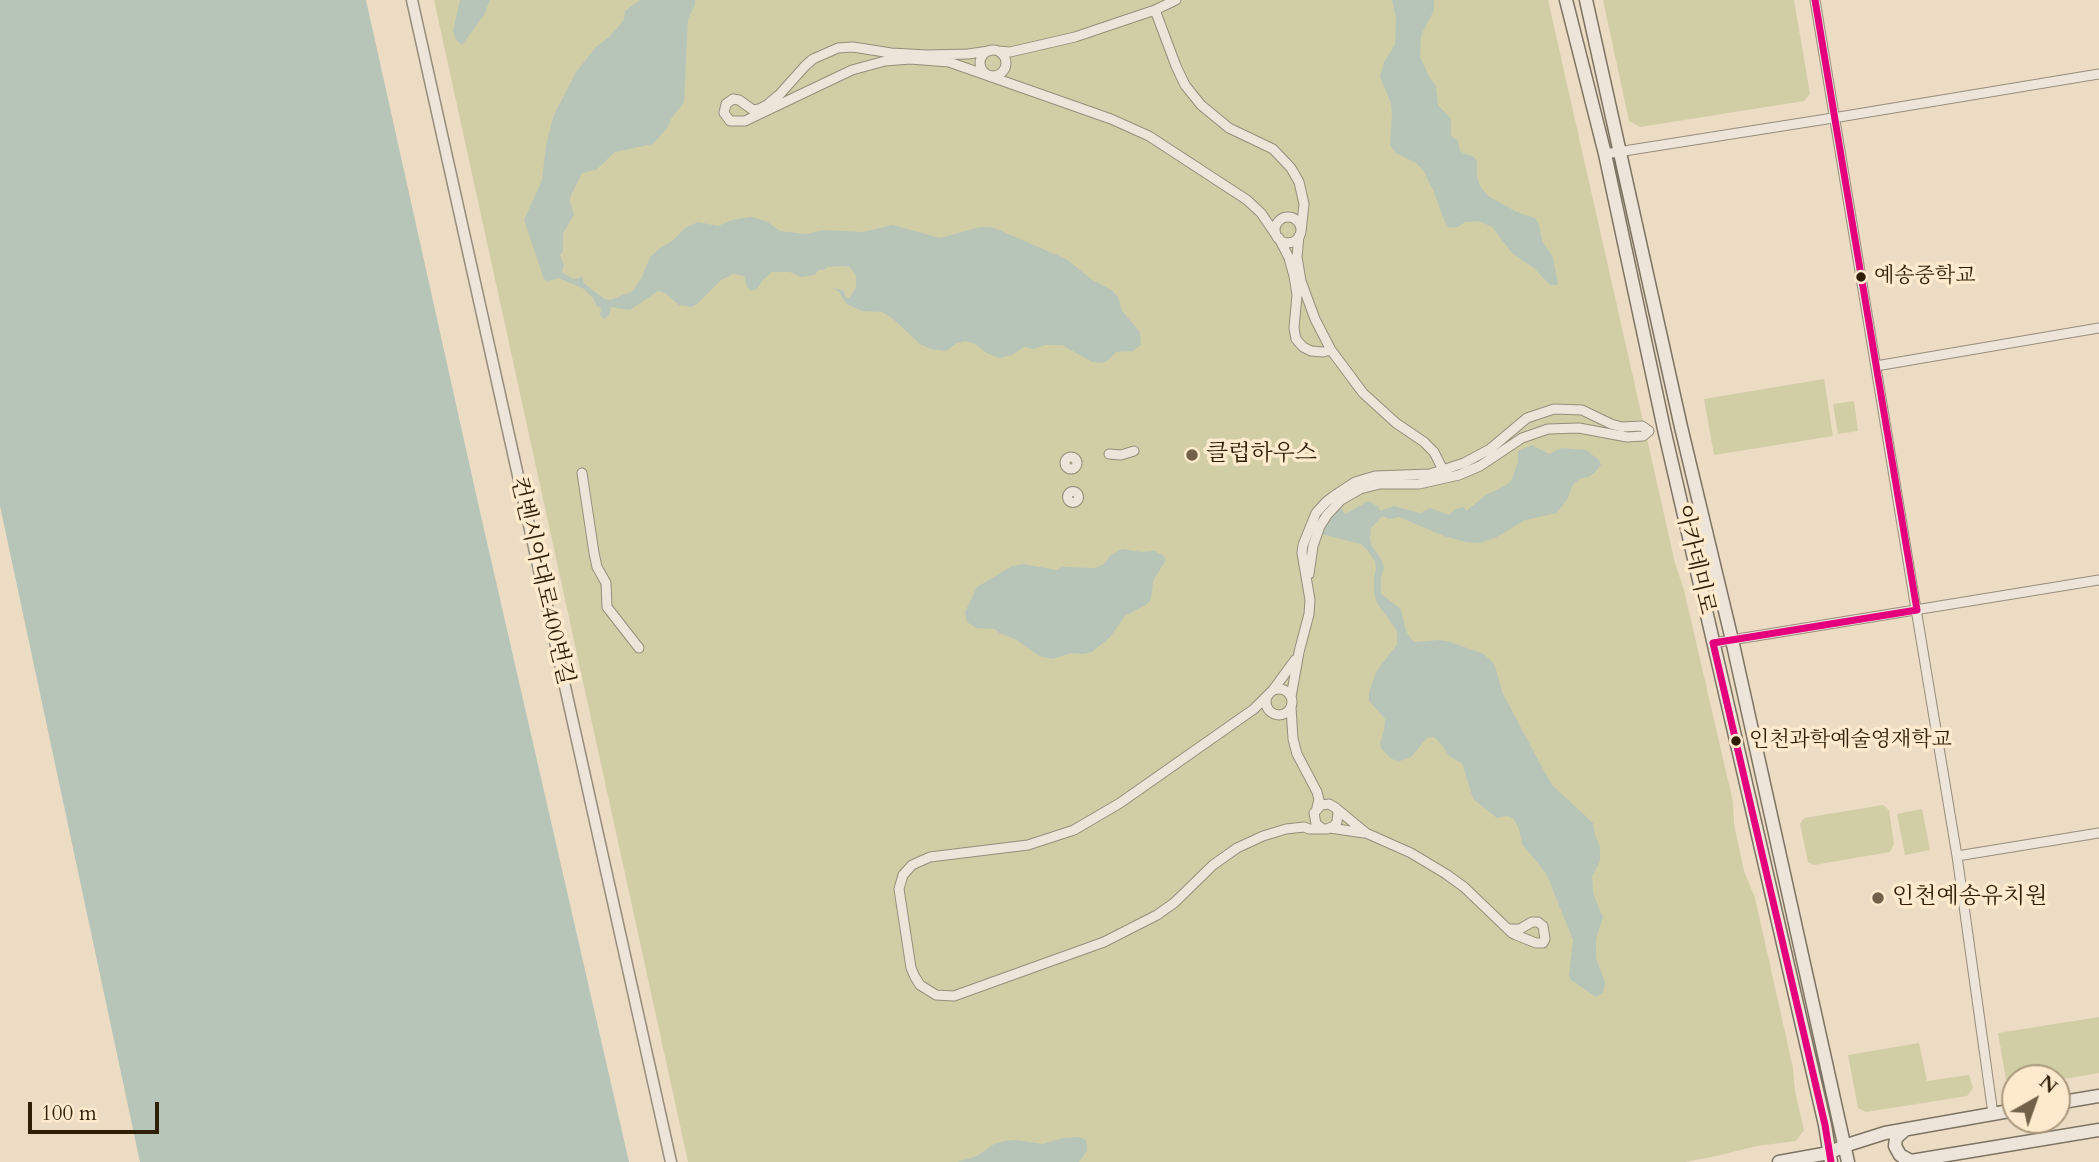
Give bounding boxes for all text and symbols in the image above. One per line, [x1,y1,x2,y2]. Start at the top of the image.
place label: 예송중학교 [1874,264,1975,290]
marker: 예송중학교 [1854,270,1868,284]
place label: 클럽하우스 [1206,441,1317,469]
marker: 클럽하우스 [1184,447,1200,463]
street label: 컨벤시아대로400번길 [504,474,578,688]
street label: 아카데미로 [1668,503,1720,617]
place label: 인천과학예술영재학교 [1749,728,1952,754]
marker: 인천과학예술영재학교 [1729,734,1743,748]
place label: 인천예송유치원 [1892,884,2048,912]
marker: 인천예송유치원 [1870,890,1886,906]
north arrow [2001,1064,2071,1134]
text: N [2034,1069,2063,1100]
scale bar [32,1088,163,1132]
text: 100 m [41,1099,97,1128]

